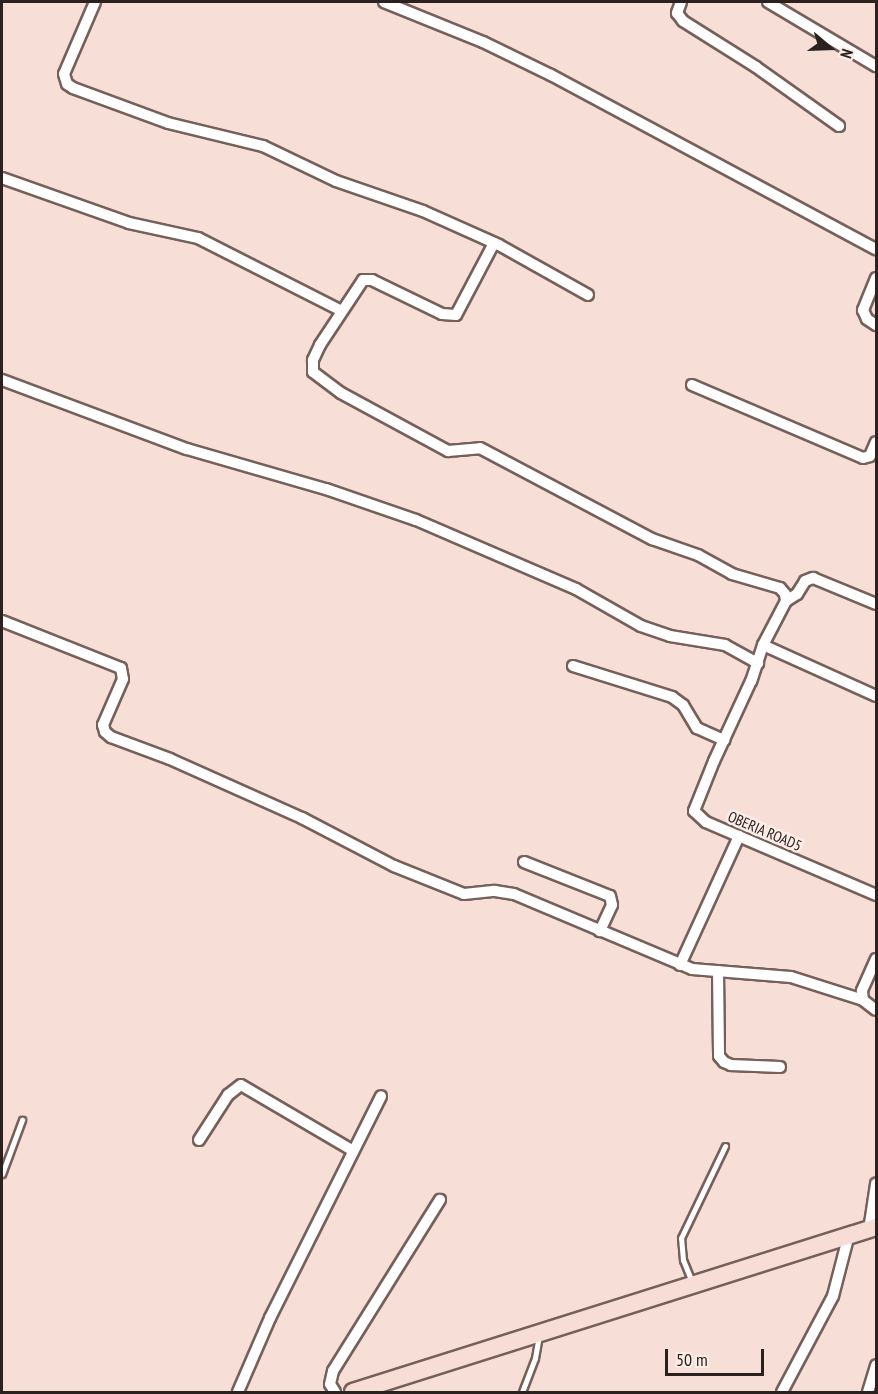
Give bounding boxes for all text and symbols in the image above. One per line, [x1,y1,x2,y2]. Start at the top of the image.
north arrow [800,18,860,78]
text: N [836,47,858,61]
street label: OBERIA ROAD5 [725,807,805,855]
scale bar [668,1337,767,1375]
text: 50 m [676,1348,708,1371]

